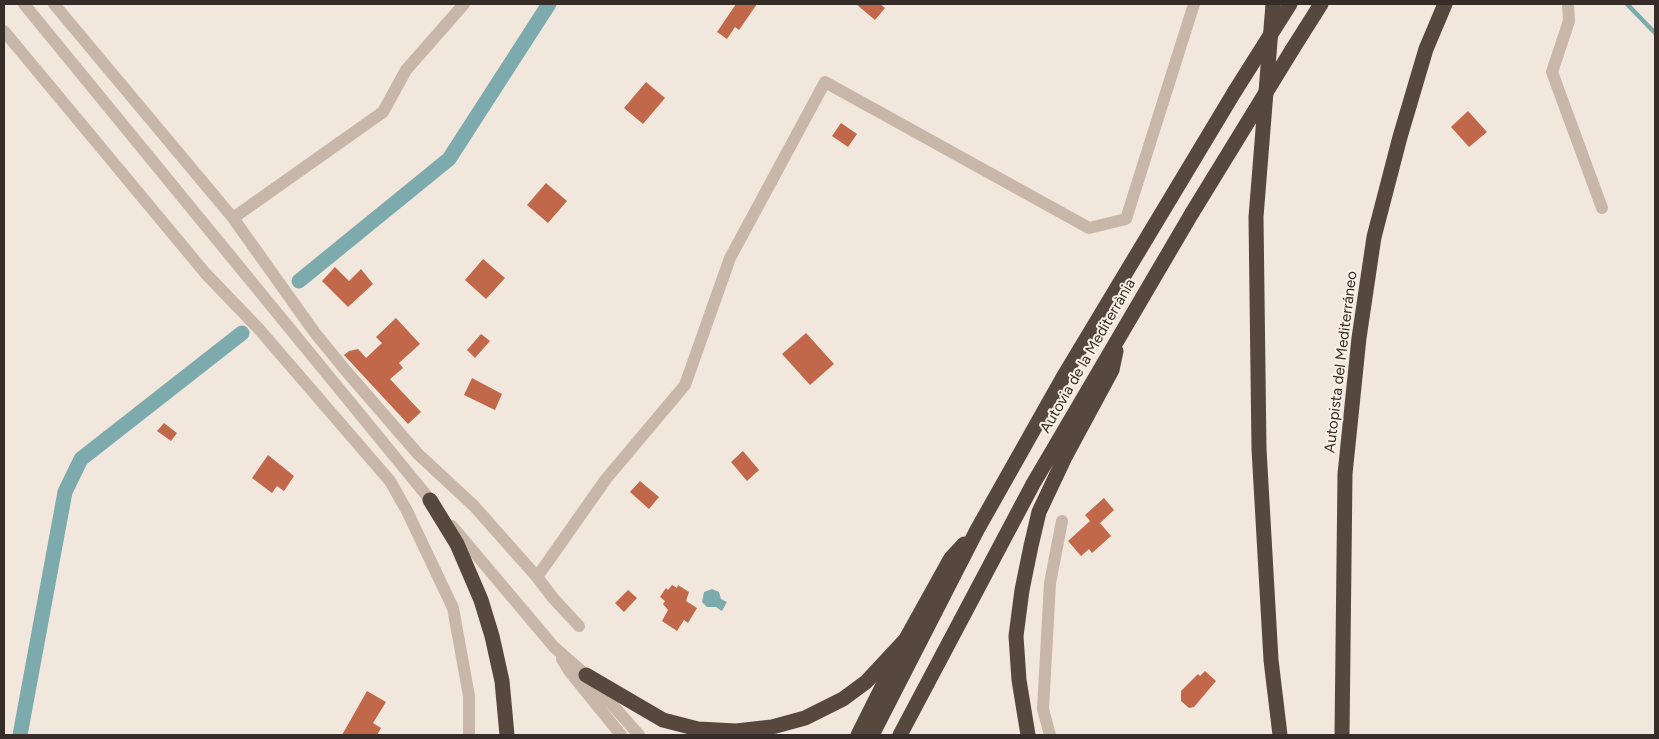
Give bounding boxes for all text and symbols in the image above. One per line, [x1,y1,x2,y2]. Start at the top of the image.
street label: Autopista del Mediterráneo [1321,270,1361,454]
street label: Autovia de la Mediterrània [1036,276,1140,436]

